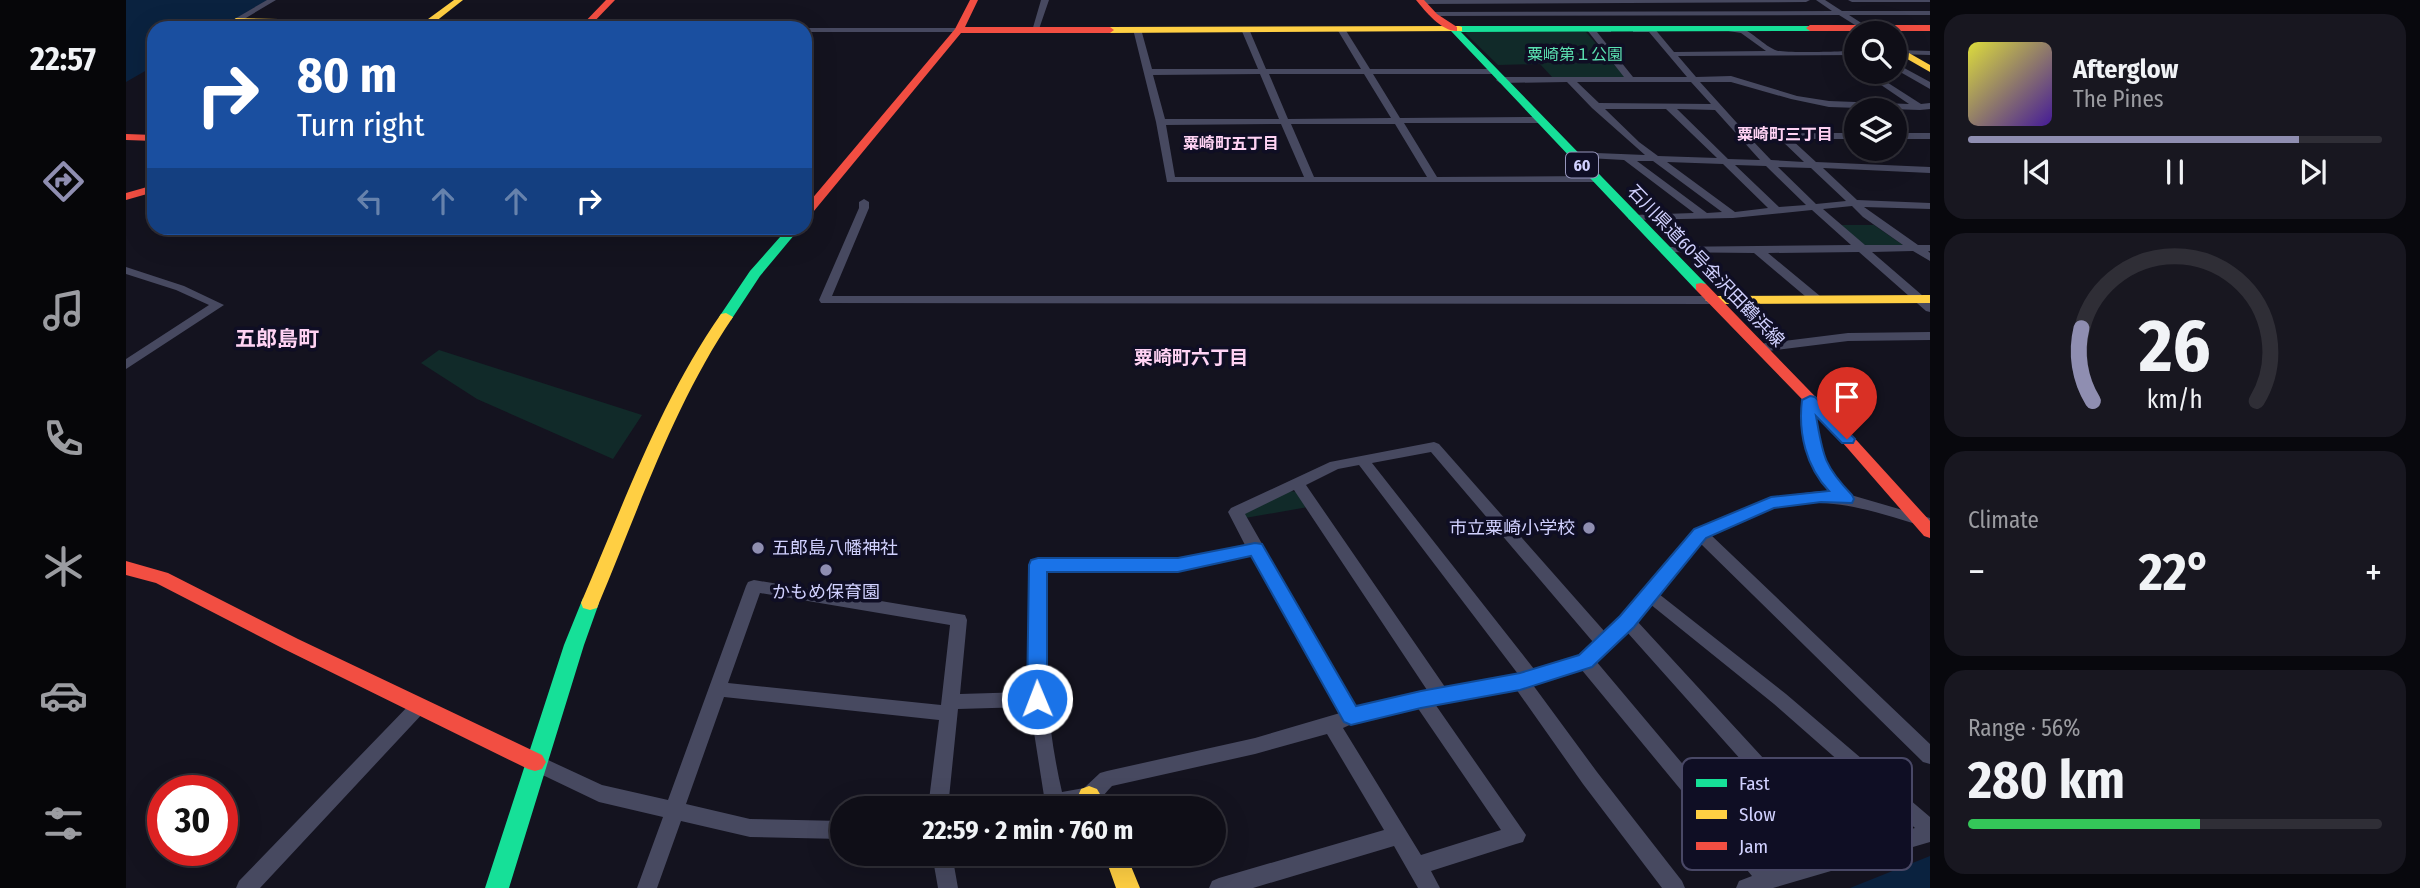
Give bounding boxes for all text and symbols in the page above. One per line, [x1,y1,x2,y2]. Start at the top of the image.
map controls [1844,21,1907,161]
button: search [1844,21,1907,84]
text: 22:57 [30,40,96,78]
park label: 粟崎第１公園 [1527,45,1623,64]
text: 80 m [297,46,397,105]
icon: right [182,49,273,140]
text: Afterglow [2073,54,2178,85]
text: The Pines [2073,85,2164,113]
button: layers [1844,98,1907,161]
text: Turn right [297,106,424,144]
district label: 粟崎町三丁目 [1737,125,1833,144]
district label: 粟崎町五丁目 [1183,134,1279,153]
road number: 60 [1566,153,1598,178]
icon: previous [2018,153,2056,191]
icon: pause [2156,153,2194,191]
icon: next [2294,153,2332,191]
icon: directions [39,157,88,206]
street label: 石川県道60号金沢田鶴浜線 [1623,181,1789,351]
icon: left [351,182,389,220]
icon: ahead [424,182,462,220]
icon: ahead [497,182,535,220]
icon: right [570,182,608,220]
icon: music [39,286,88,335]
text: 26 [2138,303,2211,390]
district label: 五郎島町 [235,326,319,352]
district label: 粟崎町六丁目 [1134,346,1248,369]
pin [1817,367,1877,439]
icon: arrive [1828,378,1866,416]
text: km/h [2147,385,2203,415]
icon: phone [39,414,88,463]
text: Climate [1968,506,2039,534]
place label: 市立粟崎小学校 [1449,517,1575,539]
marker: 市立粟崎小学校 [1581,520,1597,536]
place label: 五郎島八幡神社 [772,537,898,559]
marker: 五郎島八幡神社 [750,540,766,556]
text: 22° [2139,541,2211,604]
icon: climate [39,542,88,591]
text: − [1968,549,1985,595]
text: + [2365,549,2382,595]
marker: かもめ保育園 [818,562,834,578]
place label: かもめ保育園 [772,581,880,603]
position arrow [1000,662,1074,736]
icon: car [39,671,88,720]
text: Range · 56% [1968,714,2080,742]
text: 280 km [1968,749,2125,812]
legend [1682,758,1912,870]
text: Fast [1739,772,1770,795]
speed limit sign: 30 [147,775,238,866]
icon: filters [39,799,88,848]
text: Slow [1739,803,1776,826]
text: 22:59 · 2 min · 760 m [923,815,1133,846]
text: Jam [1739,835,1768,858]

